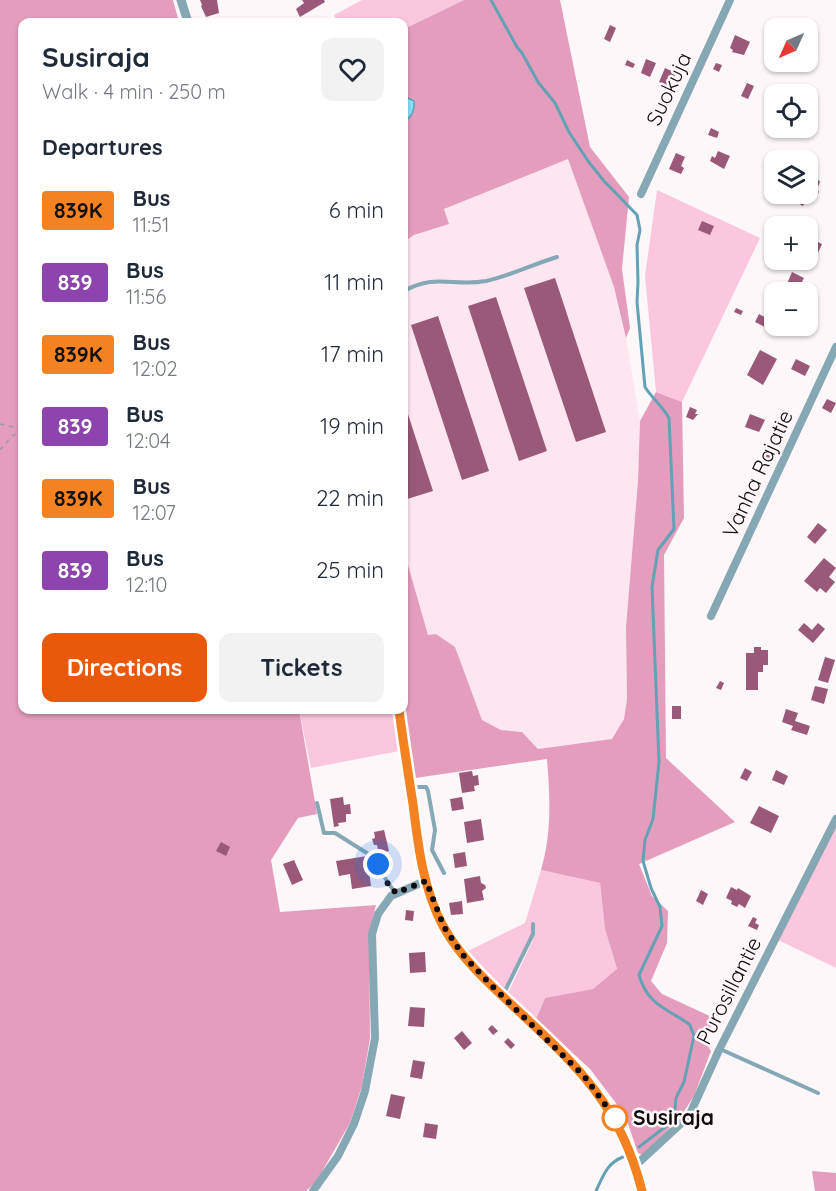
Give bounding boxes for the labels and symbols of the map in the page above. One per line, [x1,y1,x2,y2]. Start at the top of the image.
north arrow [764,18,818,72]
street label: Suokuja [640,48,696,129]
street label: Vanha Rajatie [716,406,798,541]
your location [363,849,393,879]
street label: Purosillantie [690,933,766,1049]
place label: Susiraja [633,1104,714,1130]
marker: Susiraja [602,1105,628,1131]

